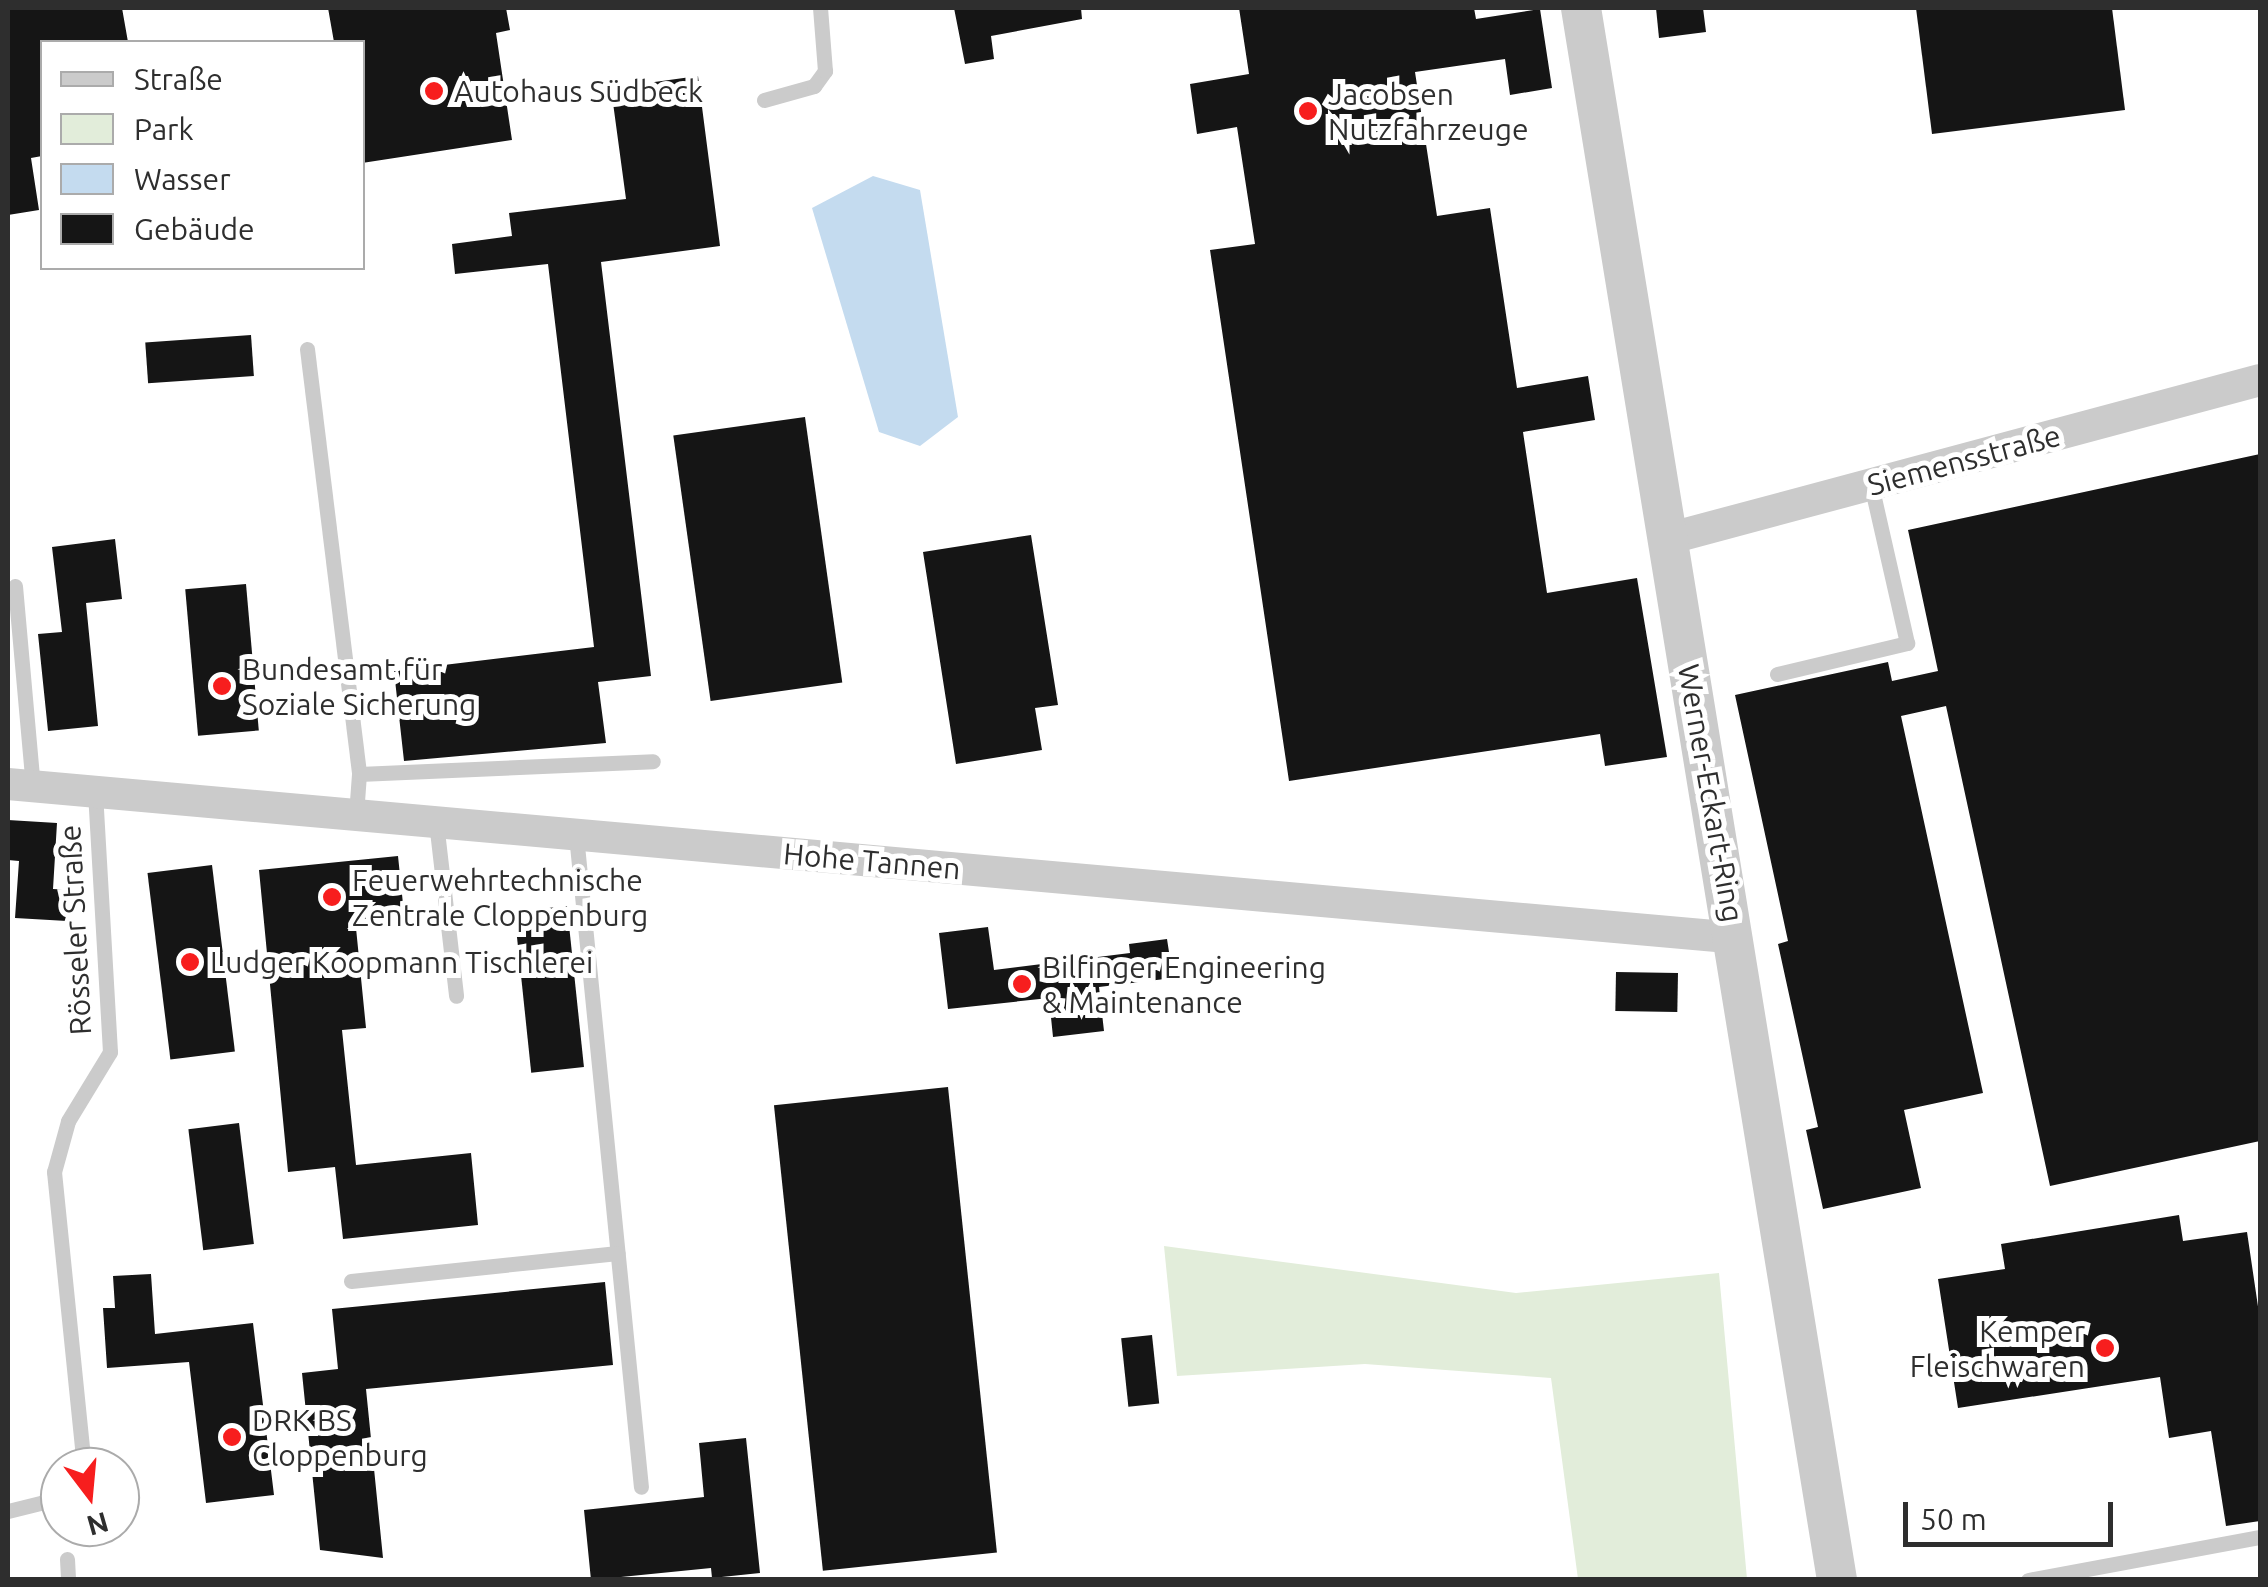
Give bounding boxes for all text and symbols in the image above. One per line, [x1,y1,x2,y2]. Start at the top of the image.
legend [40,40,365,270]
text: Straße [134,62,223,96]
place label: Autohaus Südbeck [454,73,703,109]
place label: Jacobsen Nutzfahrzeuge [1328,76,1529,146]
marker: Autohaus Südbeck [423,80,445,102]
marker: Jacobsen Nutzfahrzeuge [1297,100,1319,122]
text: Park [134,112,194,146]
text: Wasser [134,162,231,196]
text: Gebäude [134,212,255,246]
street label: Siemensstraße [1864,417,2064,503]
place label: Bundesamt für Soziale Sicherung [242,651,476,722]
street label: Werner-Eckart-Ring [1671,661,1751,925]
marker: Bundesamt für Soziale Sicherung [211,675,233,697]
street label: Rösseler Straße [52,824,98,1036]
street label: Hohe Tannen [782,835,962,887]
place label: Feuerwehrtechnische Zentrale Cloppenburg [352,862,648,932]
marker: Feuerwehrtechnische Zentrale Cloppenburg [321,886,343,908]
place label: Ludger Koopmann Tischlerei [210,944,593,980]
place label: Bilfinger Engineering & Maintenance [1042,949,1326,1020]
marker: Ludger Koopmann Tischlerei [179,951,201,973]
marker: Bilfinger Engineering & Maintenance [1011,973,1033,995]
place label: Kemper Fleischwaren [1910,1313,2085,1384]
marker: Kemper Fleischwaren [2094,1337,2116,1359]
place label: DRK BS Cloppenburg [252,1402,428,1472]
marker: DRK BS Cloppenburg [221,1426,243,1448]
north arrow [40,1447,140,1547]
scale bar [1908,1482,2118,1544]
text: 50 m [1920,1502,1987,1536]
text: N [84,1507,112,1542]

